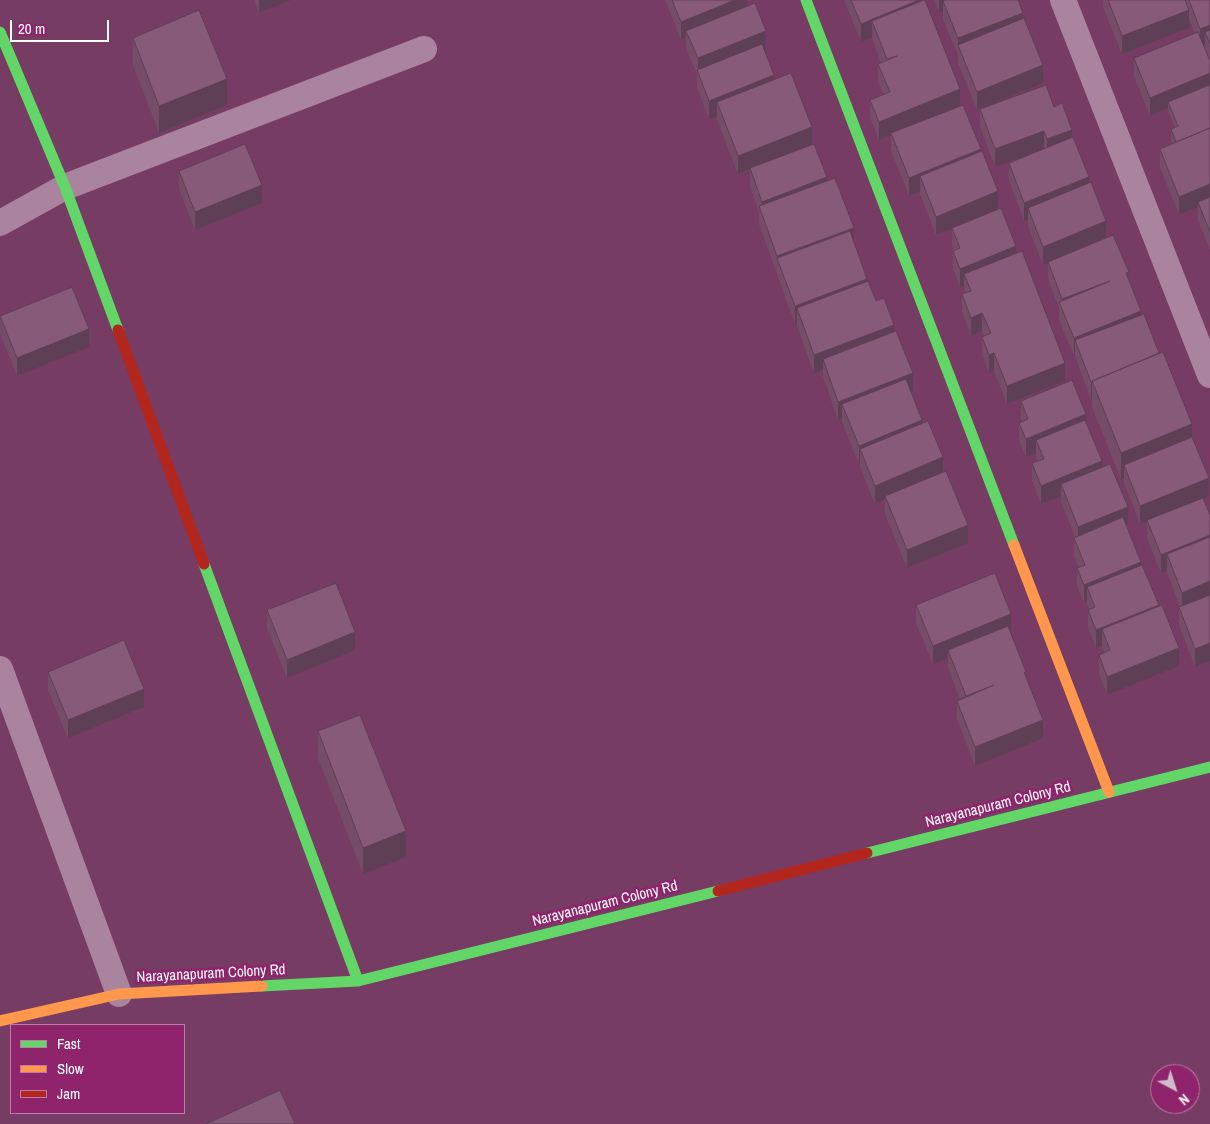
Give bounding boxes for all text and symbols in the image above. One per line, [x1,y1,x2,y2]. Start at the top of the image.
scale bar [12,10,111,42]
text: 20 m [18,18,45,39]
street label: Narayanapuram Colony Rd [924,778,1072,832]
street label: Narayanapuram Colony Rd [531,877,679,931]
street label: Narayanapuram Colony Rd [136,961,286,987]
legend [10,1024,185,1114]
text: Fast [57,1033,80,1054]
text: Slow [57,1058,84,1079]
north arrow [1150,1064,1200,1114]
text: Jam [57,1083,80,1104]
text: N [1175,1090,1193,1109]

